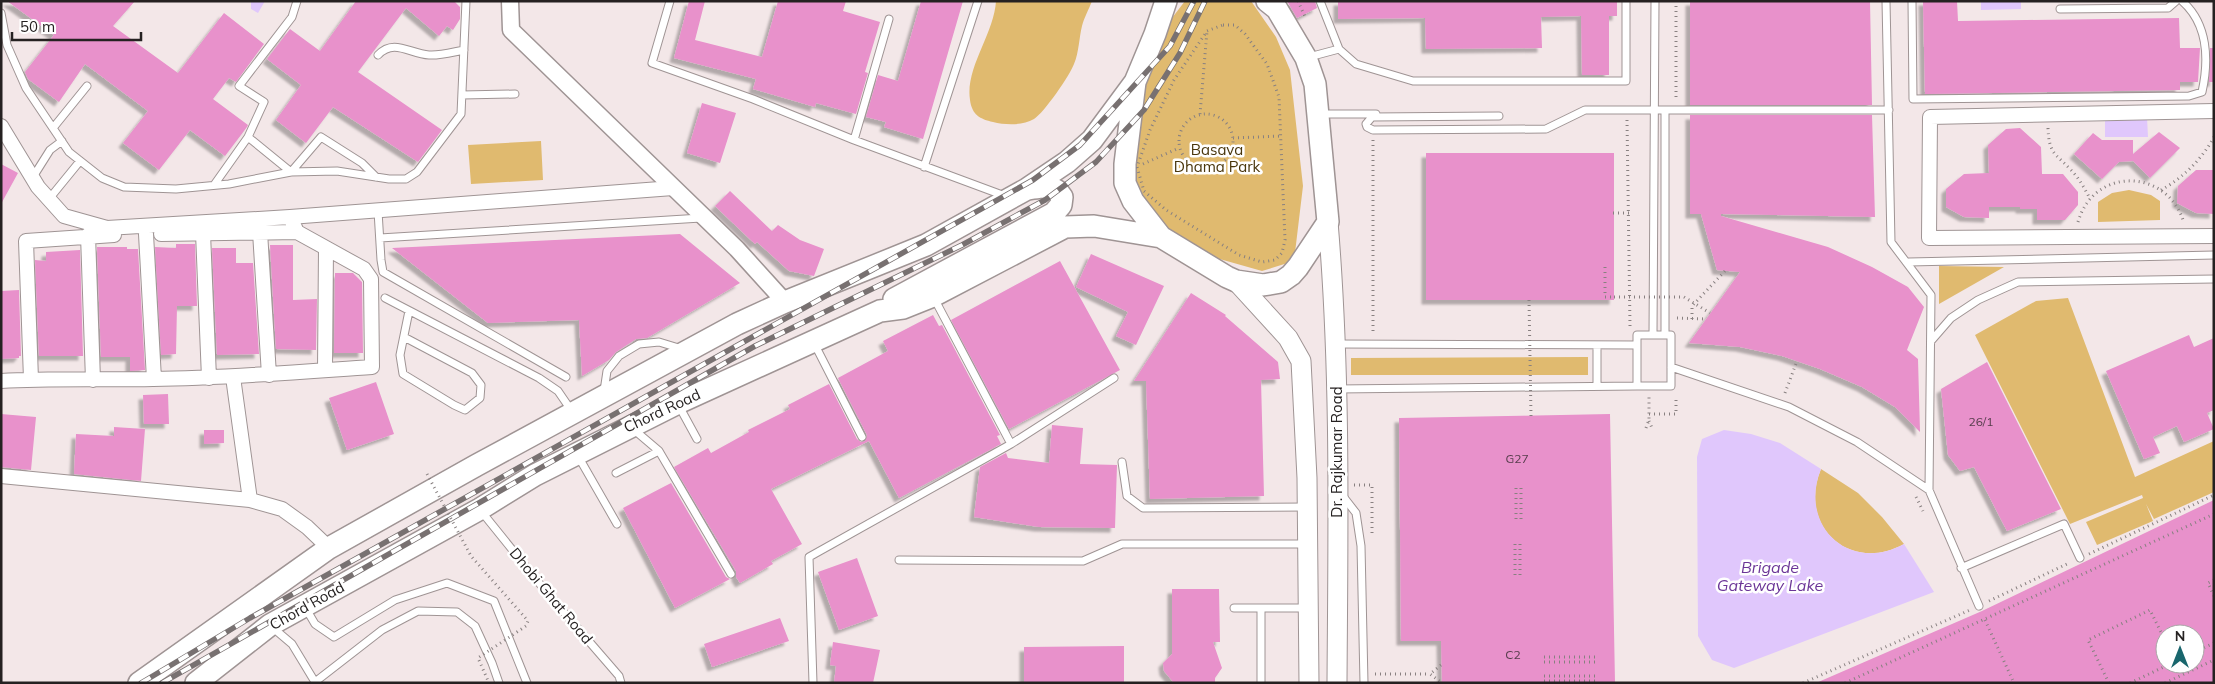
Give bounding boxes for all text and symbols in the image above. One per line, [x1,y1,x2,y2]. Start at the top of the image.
scale bar [12,10,141,42]
text: 50 m [20,17,55,36]
park label: Basava Dhama Park [1174,140,1261,176]
street label: Chord Road [620,384,703,437]
street label: Dr. Rajkumar Road [1327,386,1346,518]
house number: 26/1 [1968,414,1994,429]
house number: G27 [1505,451,1529,466]
street label: Dhobi Ghat Road [506,544,597,648]
water label: Brigade Gateway Lake [1717,557,1824,595]
street label: Chord Road [266,577,348,634]
north arrow [2155,624,2205,674]
text: N [2175,627,2185,645]
house number: C2 [1505,647,1521,662]

